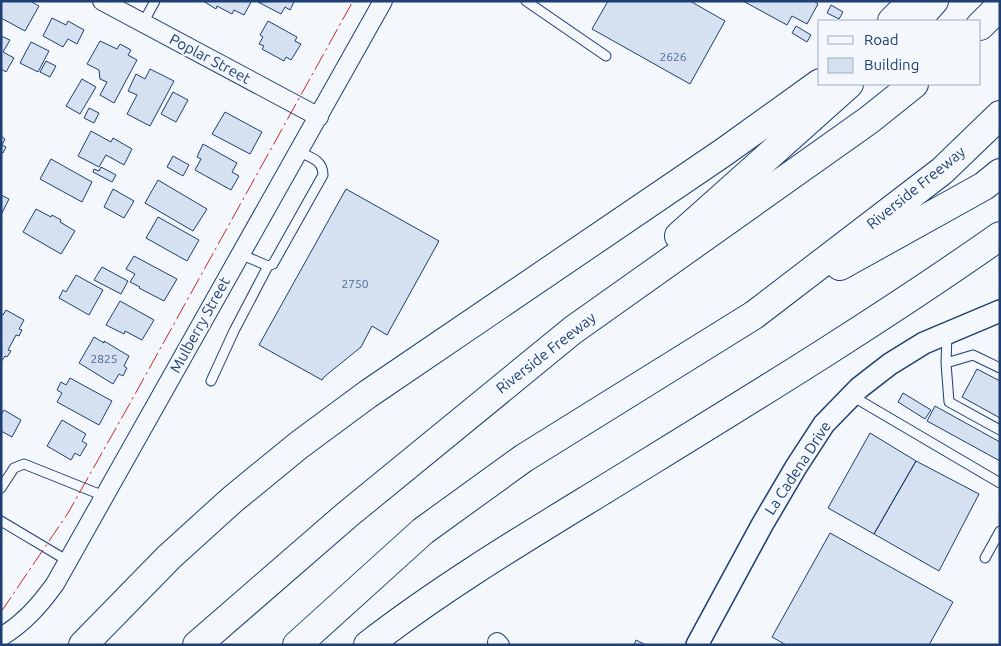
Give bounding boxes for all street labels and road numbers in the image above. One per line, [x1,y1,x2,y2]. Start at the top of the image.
street label: Poplar Street [167,30,254,87]
street label: Riverside Freeway [863,143,968,232]
street label: Mulberry Street [166,274,233,376]
street label: Riverside Freeway [493,309,599,397]
street label: La Cadena Drive [761,418,834,518]

